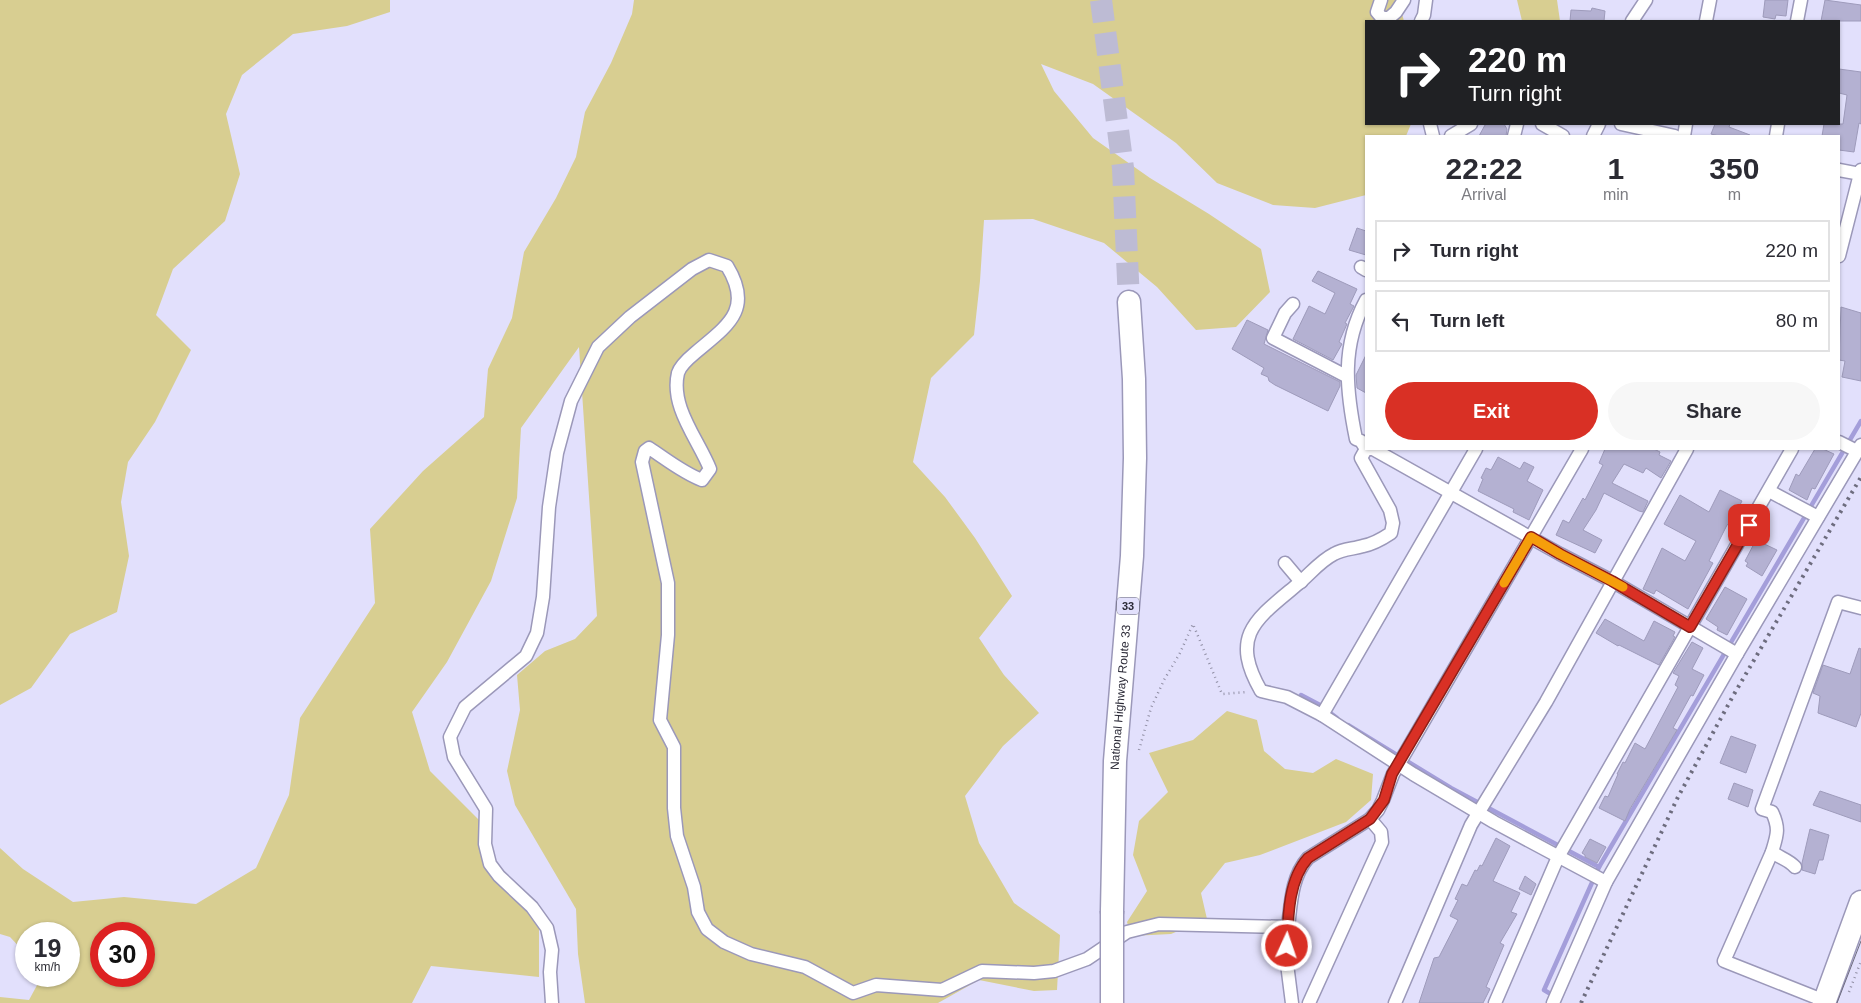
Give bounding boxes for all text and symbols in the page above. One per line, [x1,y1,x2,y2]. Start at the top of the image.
icon: right [1385,40,1450,105]
text: 220 m [1468,40,1567,79]
text: Turn right [1468,81,1561,106]
text: 22:22 [1446,152,1522,185]
text: 1 [1607,152,1624,185]
text: 350 [1709,152,1759,185]
text: Arrival [1461,186,1507,203]
text: min [1603,186,1629,203]
text: m [1728,186,1741,203]
icon: right [1387,237,1415,265]
text: Turn right [1430,240,1518,261]
text: 220 m [1765,240,1818,261]
icon: left [1387,307,1415,335]
text: Turn left [1430,310,1505,331]
text: 80 m [1776,310,1818,331]
button: Exit [1385,382,1598,440]
button: Share [1608,382,1820,440]
pin [1728,504,1770,546]
icon: arrive [1735,511,1763,539]
road number: 33 [1117,598,1139,614]
street label: National Highway Route 33 [1108,624,1133,770]
position arrow [1260,919,1312,971]
speed limit sign: 30 [90,922,155,987]
text: 19 [34,934,61,962]
text: km/h [34,960,61,974]

